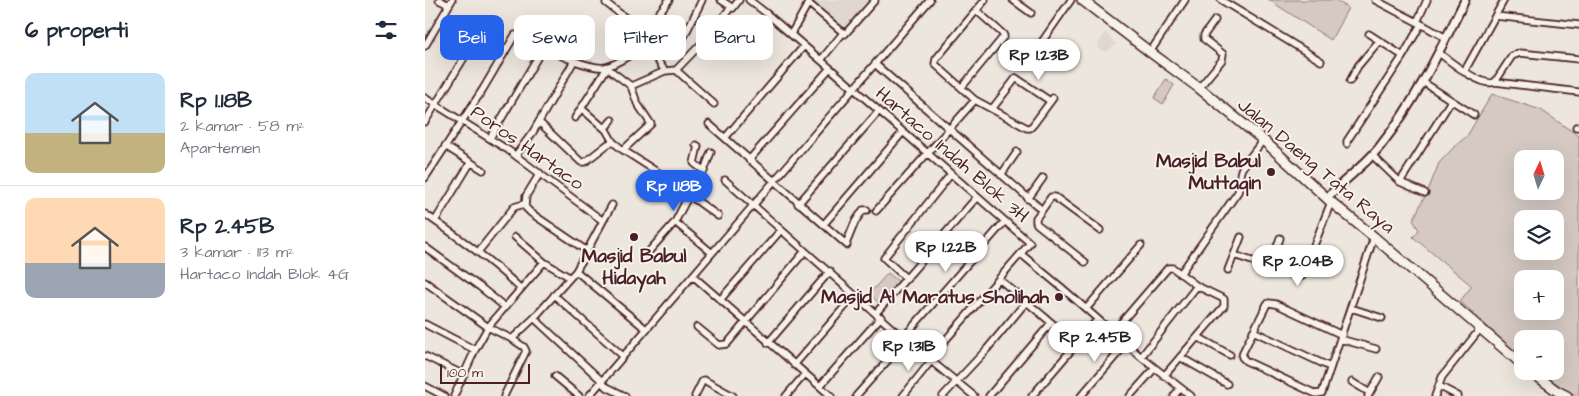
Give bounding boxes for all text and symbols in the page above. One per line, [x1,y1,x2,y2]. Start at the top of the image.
chip: Beli [440,15,504,60]
chip: Sewa [514,15,595,60]
chip: Filter [605,15,686,60]
chip: Baru [696,15,773,60]
text: 6 properti [25,16,128,45]
icon: filters [372,16,400,44]
pin: Rp 1.23B [987,38,1091,81]
text: Rp 1.23B [1009,44,1069,66]
street label: Hartaco Indah Blok 3H [869,81,1035,229]
text: Rp 1.18B [180,86,252,115]
street label: Jalan Daeng Tata Raya [1231,92,1401,241]
icon: home [65,93,125,153]
street label: Poros Hartaco [465,99,589,197]
text: 2 kamar · 58 m² [180,115,305,137]
text: Apartemen [180,137,260,159]
place label: Masjid Babul Muttaqin [1156,148,1261,197]
north arrow [1514,150,1564,200]
map controls [1514,150,1564,380]
marker: Masjid Babul Muttaqin [1265,166,1277,178]
pin: Rp 1.18B [622,170,726,212]
text: Rp 1.18B [647,175,701,197]
button: layers [1514,210,1564,260]
text: Rp 2.45B [180,212,274,241]
icon: home [65,218,125,278]
pin: Rp 1.22B [894,230,998,273]
marker: Masjid Babul Hidayah [628,231,640,243]
text: Rp 1.22B [916,236,976,258]
text: 3 kamar · 113 m² [180,241,294,263]
place label: Masjid Babul Hidayah [581,243,687,293]
pin: Rp 2.04B [1246,244,1350,287]
text: Rp 2.04B [1263,250,1333,272]
text: Hartaco Indah Blok 4G [180,263,349,285]
button: + [1514,270,1564,320]
place label: Masjid Al Maratus Sholihah [821,284,1050,311]
marker: Masjid Al Maratus Sholihah [1053,291,1065,303]
pin: Rp 2.45B [1043,320,1147,363]
text: Rp 2.45B [1059,326,1131,348]
pin: Rp 1.31B [857,330,961,372]
button: − [1514,330,1564,380]
text: Rp 1.31B [883,335,935,357]
scale bar [440,361,530,384]
text: 100 m [447,363,483,383]

